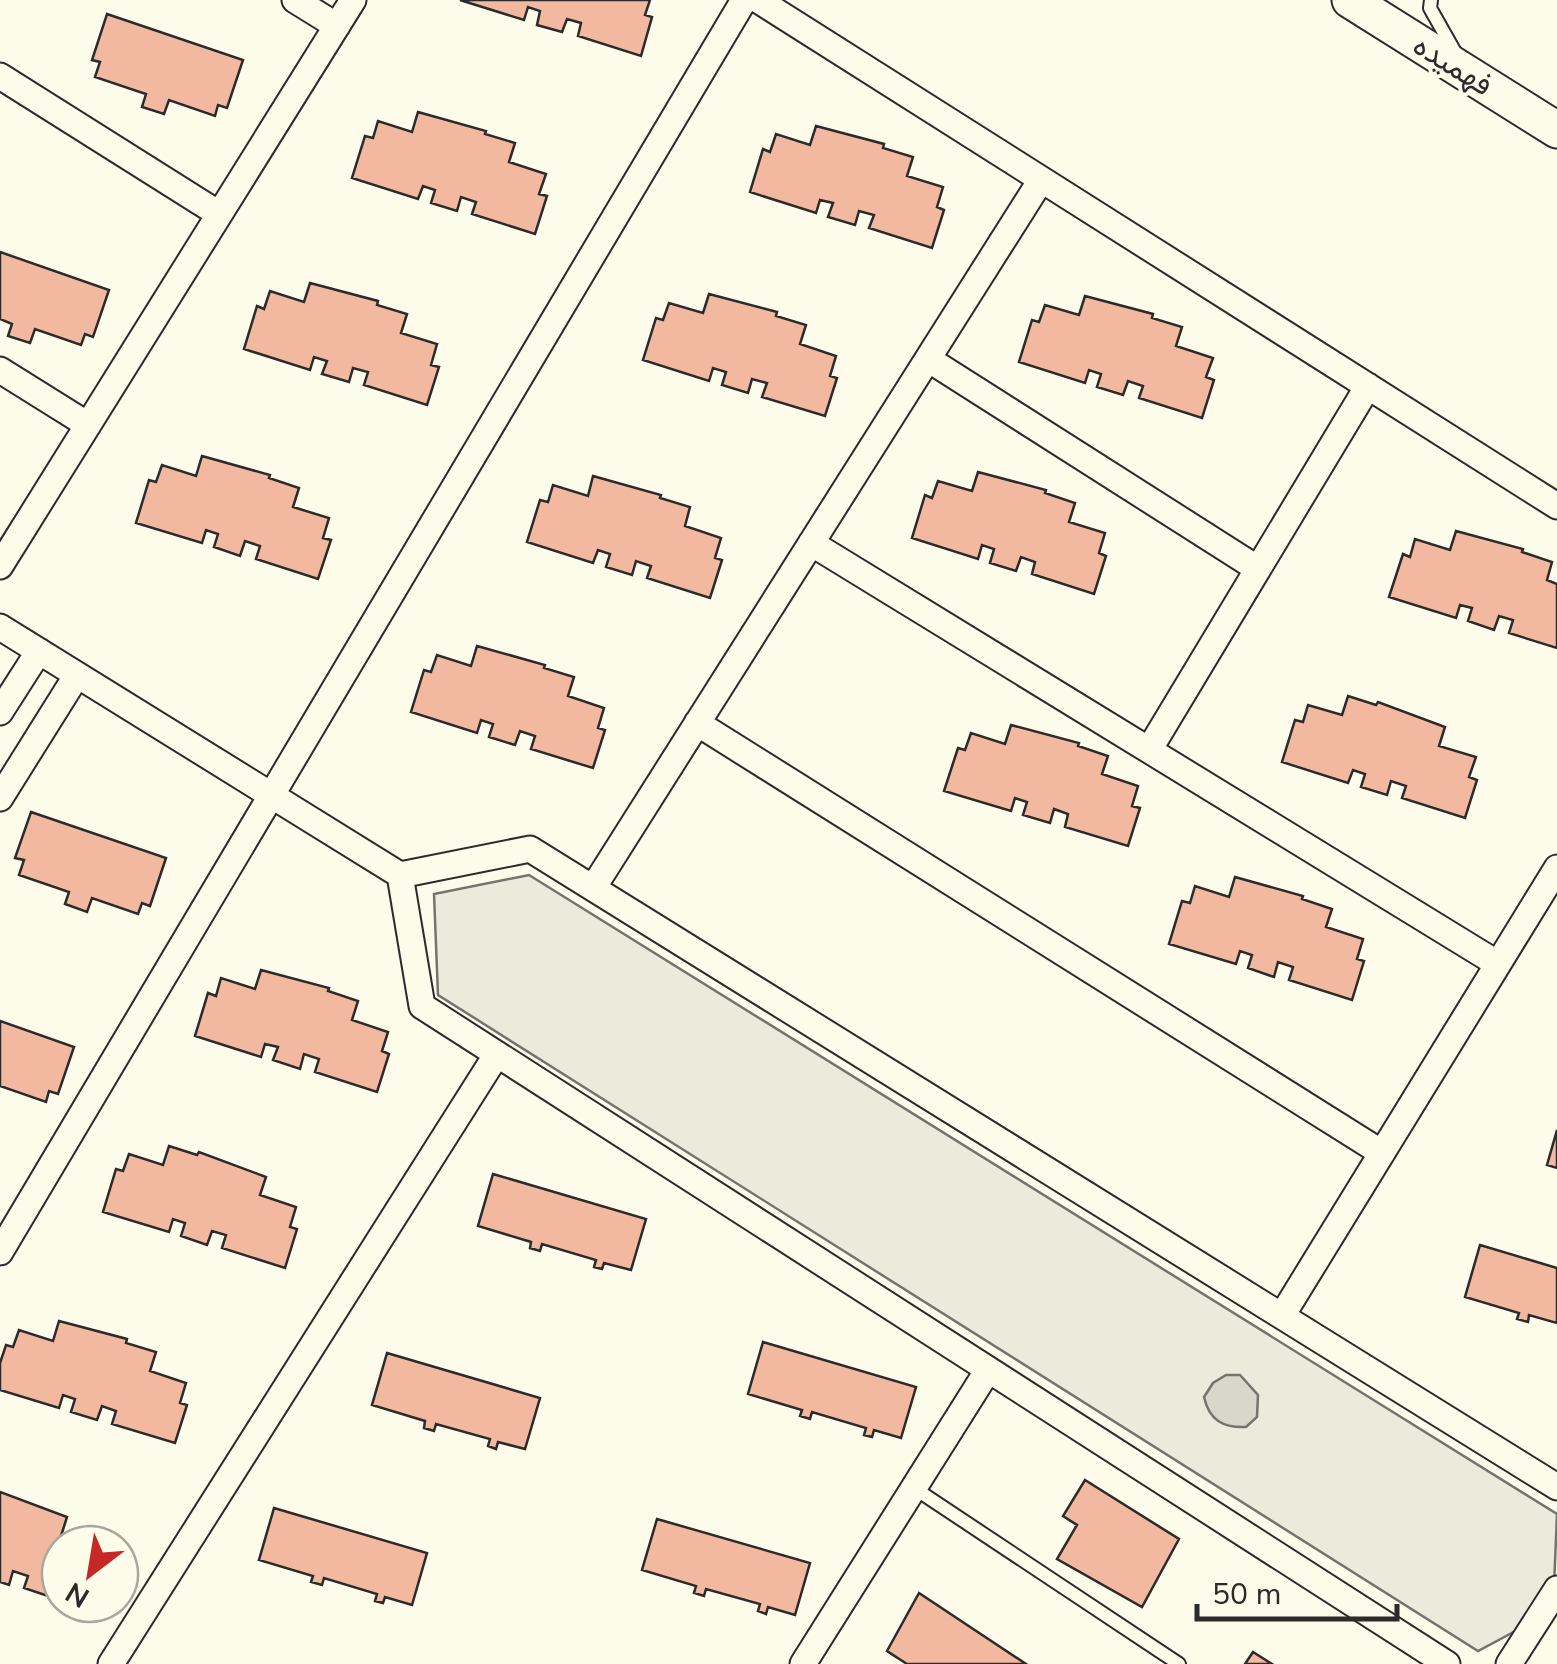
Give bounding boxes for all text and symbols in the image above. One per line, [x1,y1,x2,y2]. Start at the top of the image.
street label: فهمیده [1405,25,1500,106]
north arrow [40,1524,140,1624]
scale bar [1197,1559,1397,1621]
text: N [59,1573,96,1616]
text: 50 m [1212,1574,1281,1615]

